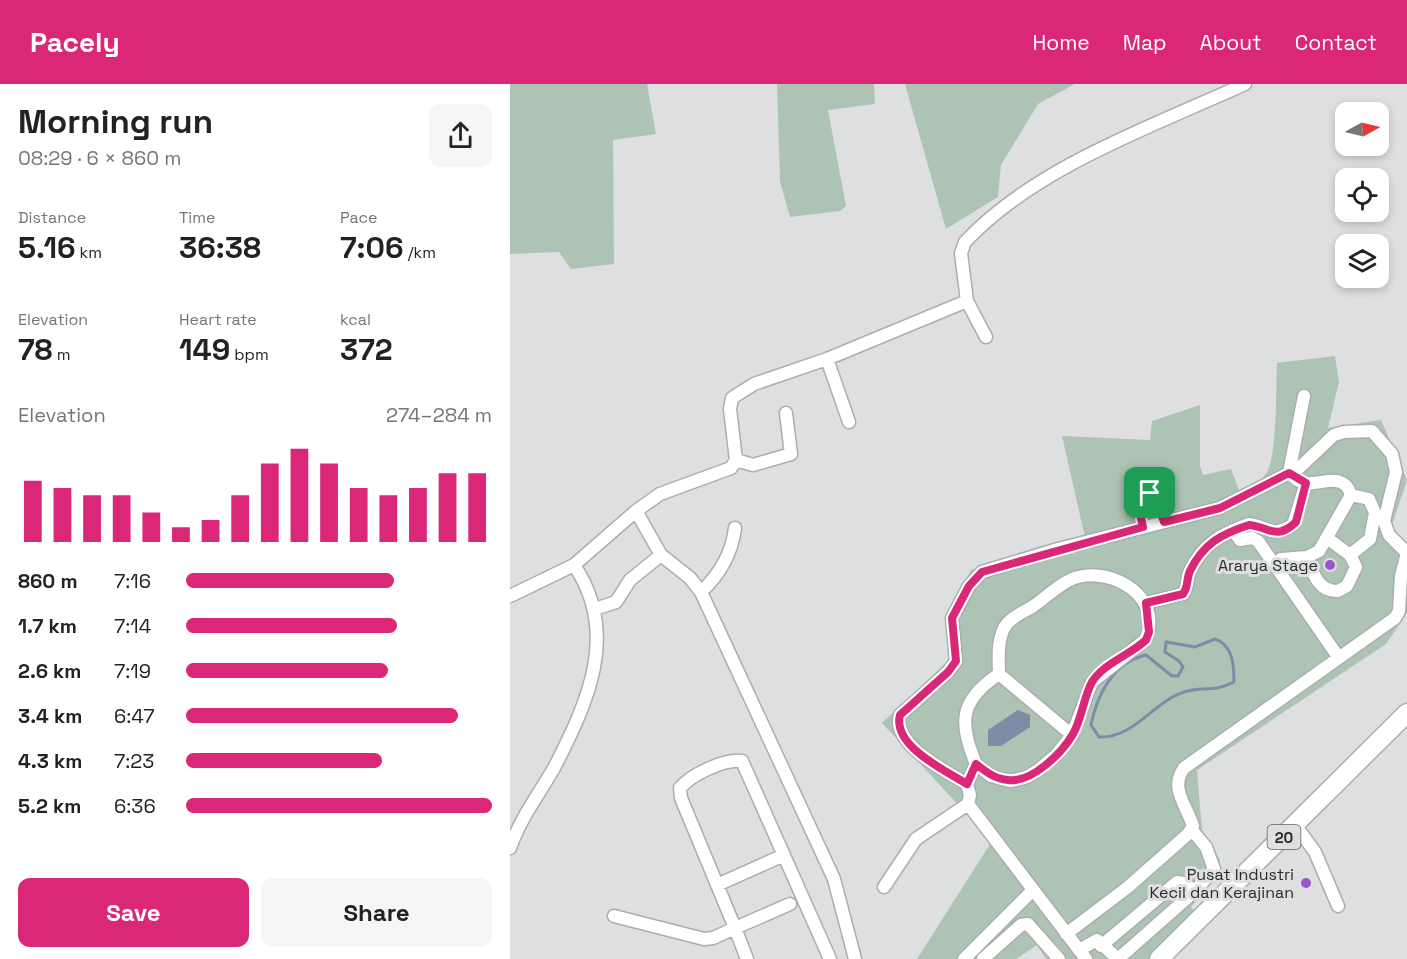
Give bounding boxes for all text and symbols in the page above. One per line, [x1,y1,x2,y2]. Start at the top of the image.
text: Pacely [30,24,120,60]
text: Home [1032,29,1090,56]
text: Map [1123,29,1167,56]
text: About [1200,29,1262,56]
text: Contact [1295,29,1377,56]
text: Morning run [18,101,213,143]
north arrow [1335,102,1389,156]
map controls [1335,102,1389,288]
button: share [429,104,492,167]
text: 08:29 · 6 × 860 m [18,145,181,171]
button: locate [1335,168,1389,222]
text: Distance [18,207,86,228]
text: Time [179,207,215,228]
text: Pace [340,207,377,228]
text: 5.16 [18,228,75,267]
text: 36:38 [179,228,261,267]
text: 7:06 [340,228,404,267]
button: layers [1335,234,1389,288]
text: km [75,242,102,263]
text: /km [404,242,436,263]
text: Elevation [18,309,88,330]
text: Heart rate [179,309,257,330]
text: kcal [340,309,371,330]
text: 78 [18,330,53,369]
text: 149 [179,330,230,369]
text: 372 [340,330,393,369]
text: m [53,344,71,365]
text: bpm [230,344,269,365]
text: Elevation [18,402,106,428]
text: 274–284 m [386,402,492,428]
pin [1124,467,1175,518]
icon: arrive [1133,476,1166,509]
place label: Ararya Stage [1218,555,1318,576]
marker: Ararya Stage [1323,558,1337,572]
text: 860 m [18,568,77,594]
text: 7:16 [114,568,151,594]
text: 1.7 km [18,613,77,639]
text: 7:14 [114,613,151,639]
text: 2.6 km [18,658,81,684]
text: 7:19 [114,658,151,684]
text: 3.4 km [18,703,82,729]
text: 6:47 [114,703,154,729]
text: 4.3 km [18,748,82,774]
text: 7:23 [114,748,154,774]
text: 5.2 km [18,793,81,819]
text: 6:36 [114,793,156,819]
road number: 20 [1268,825,1300,849]
place label: Pusat Industri Kecil dan Kerajinan [1150,864,1294,903]
marker: Pusat Industri Kecil dan Kerajinan [1299,876,1313,890]
button: Save [18,878,249,947]
button: Share [261,878,492,947]

